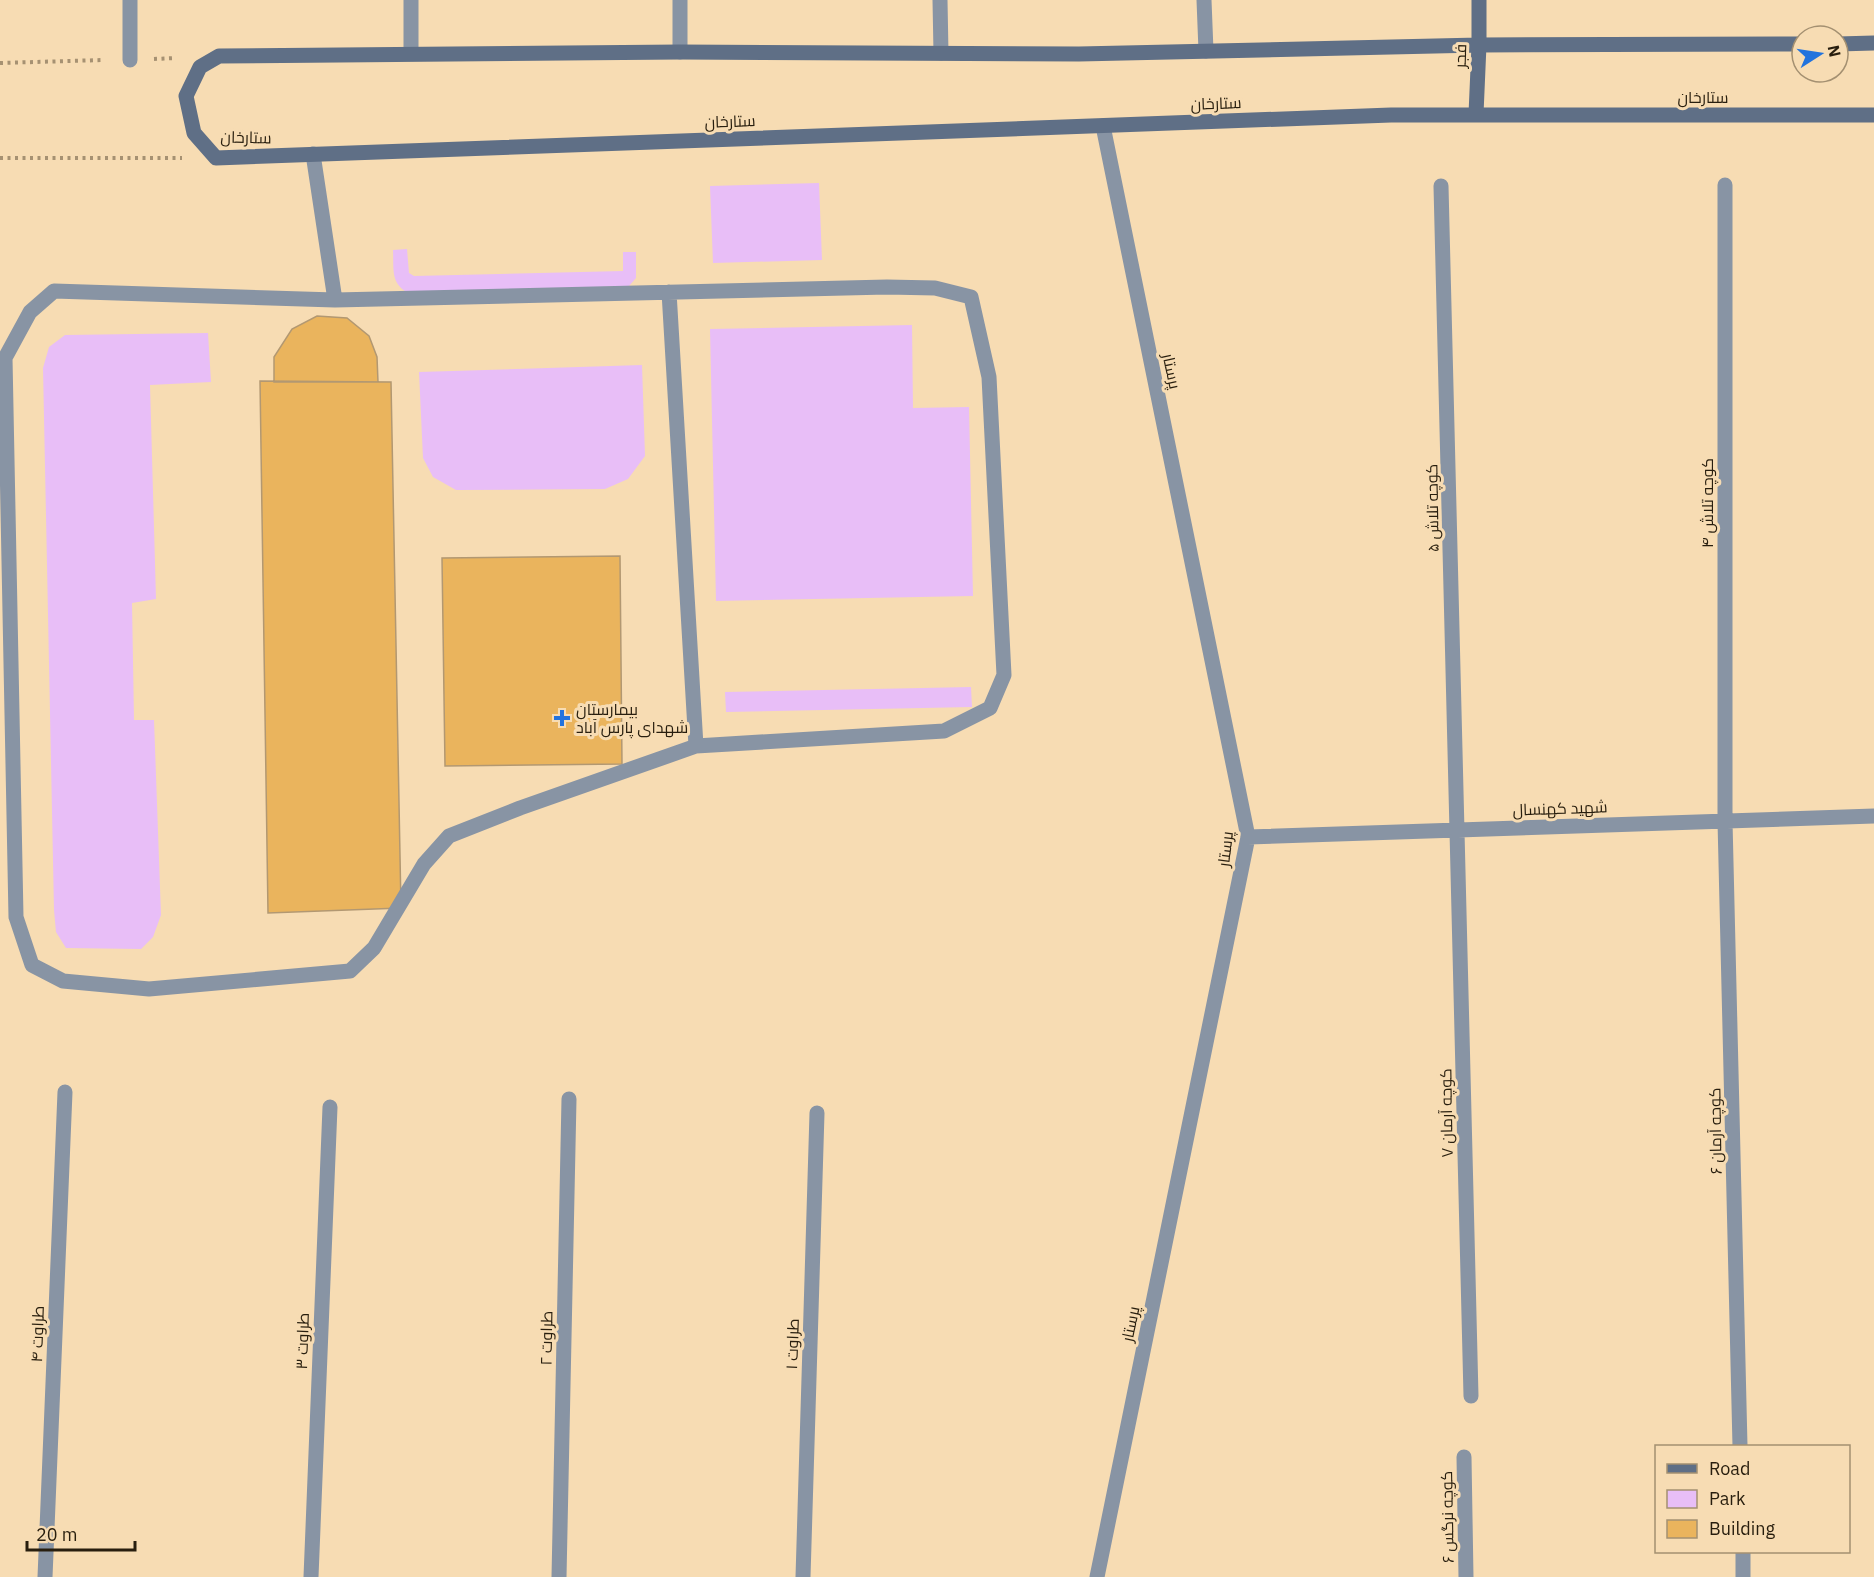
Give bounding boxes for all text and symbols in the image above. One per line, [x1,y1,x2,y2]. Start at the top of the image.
north arrow [1790,24,1850,84]
text: N [1824,43,1846,59]
street label: فجر [1450,44,1470,69]
street label: ستارخان [1677,87,1729,108]
street label: ستارخان [1190,92,1242,115]
street label: ستارخان [704,110,756,133]
street label: ستارخان [220,127,272,148]
street label: پرستار [1156,350,1186,392]
street label: کوچه تلاش ۴ [1697,458,1719,548]
street label: کوچه تلاش ۵ [1421,464,1445,552]
place label: بیمارستان شهدای پارس آباد [576,699,688,739]
marker: بیمارستان شهدای پارس آباد [553,709,571,727]
street label: شهید کهنسال [1512,796,1608,821]
street label: پرستار [1213,829,1239,869]
street label: کوچه آرمان ۷ [1435,1068,1459,1158]
street label: کوچه آرمان ۶ [1704,1087,1728,1175]
street label: پرستار [1116,1304,1146,1345]
street label: طراوت ۴ [26,1305,48,1363]
street label: طراوت ۲ [536,1311,556,1365]
street label: طراوت ۳ [291,1312,313,1370]
street label: طراوت ۱ [781,1318,803,1370]
legend [1655,1445,1850,1553]
text: Road [1709,1457,1750,1480]
street label: کوچه نرگس ۶ [1436,1471,1460,1563]
text: Park [1709,1487,1746,1510]
scale bar [27,1514,135,1552]
text: Building [1709,1517,1776,1540]
text: 20 m [36,1523,78,1546]

